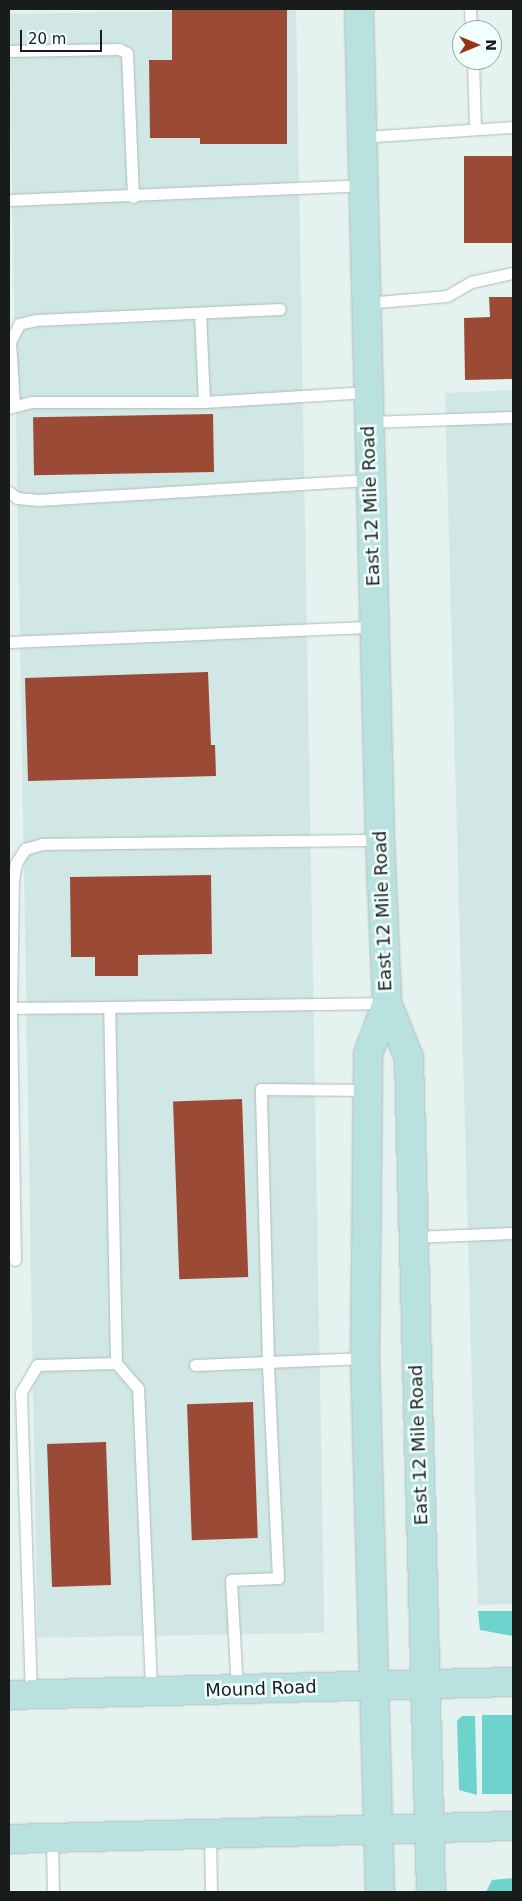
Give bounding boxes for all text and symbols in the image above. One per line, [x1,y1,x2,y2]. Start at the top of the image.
scale bar [22,20,105,52]
north arrow [452,20,502,70]
text: 20 m [28,30,66,48]
text: N [483,39,499,51]
street label: East 12 Mile Road [357,425,385,587]
street label: East 12 Mile Road [369,830,397,992]
street label: East 12 Mile Road [405,1364,433,1526]
street label: Mound Road [205,1676,317,1702]

